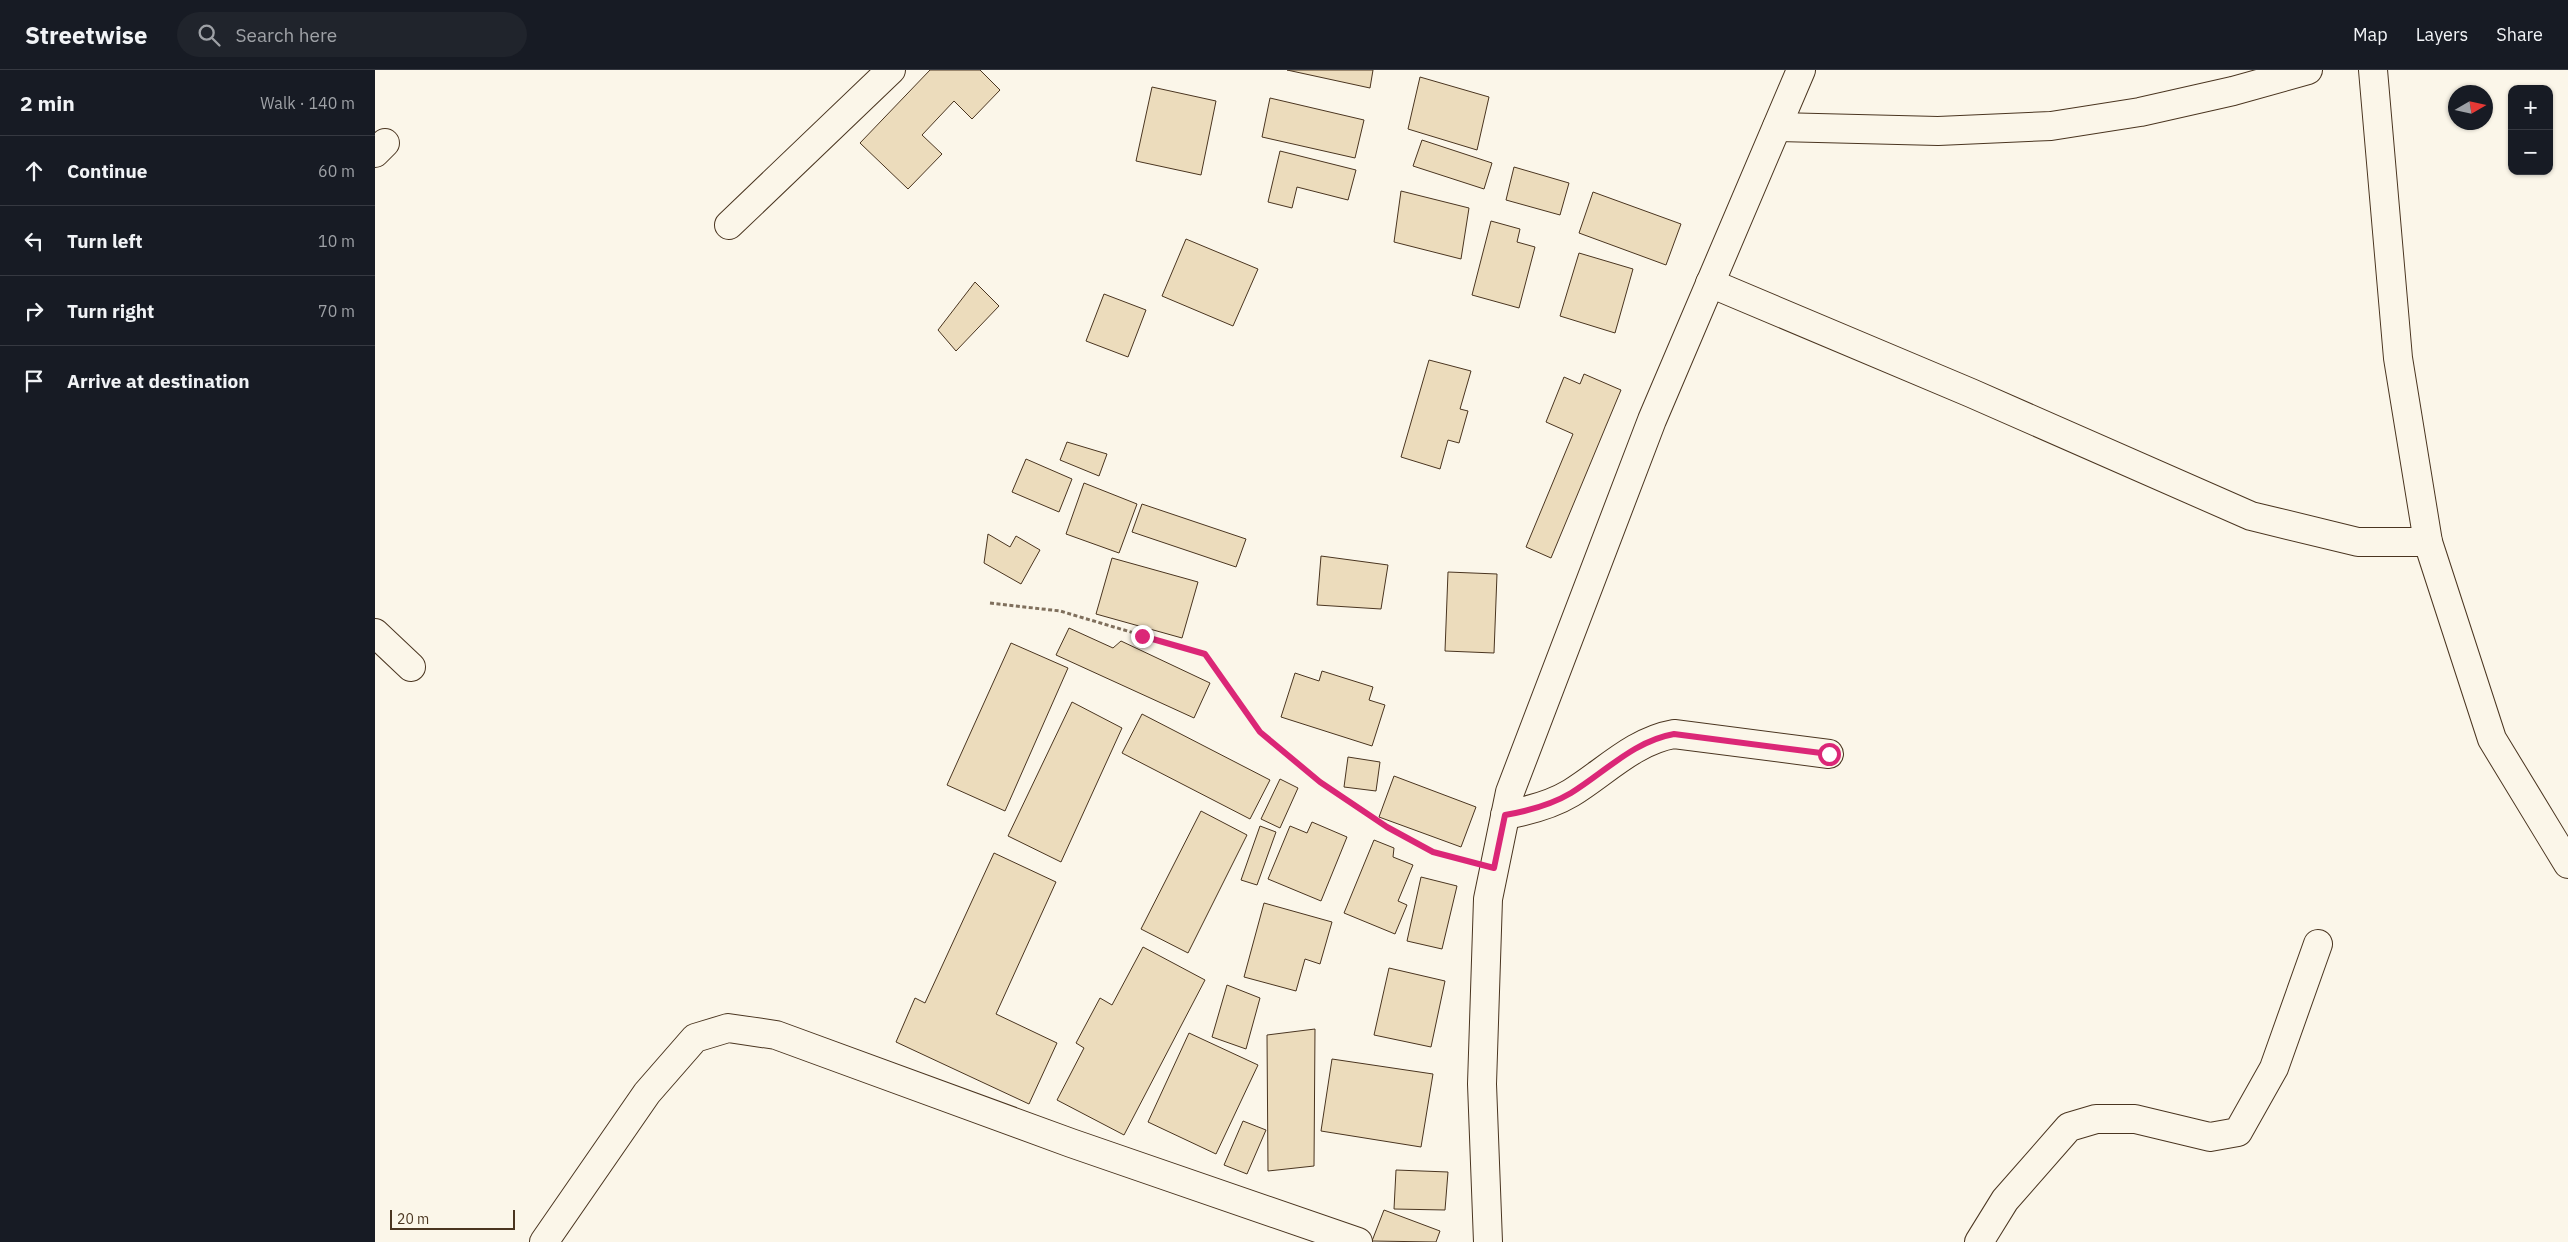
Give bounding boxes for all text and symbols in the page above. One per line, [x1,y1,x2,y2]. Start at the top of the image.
search box [177,12,527,57]
text: Streetwise [25,19,147,51]
icon: search [195,21,223,49]
text: Search here [235,23,337,47]
text: Map [2353,23,2388,46]
text: Layers [2416,23,2468,46]
text: Share [2496,23,2543,46]
north arrow [2448,85,2493,130]
map controls [2508,85,2553,175]
button: + [2508,85,2553,130]
text: 2 min [20,89,75,117]
text: Walk · 140 m [260,93,355,113]
button: − [2508,130,2553,175]
icon: ahead [20,157,48,185]
text: Continue [67,159,147,183]
text: 60 m [318,161,355,181]
icon: left [20,227,48,255]
text: Turn left [67,229,143,253]
text: 10 m [318,231,355,251]
icon: right [20,297,48,325]
text: Turn right [67,299,154,323]
text: 70 m [318,301,355,321]
icon: arrive [20,367,48,395]
text: Arrive at destination [67,369,250,393]
route end [1131,625,1154,648]
route start [1818,743,1841,766]
scale bar [390,1207,515,1230]
text: 20 m [397,1210,429,1228]

